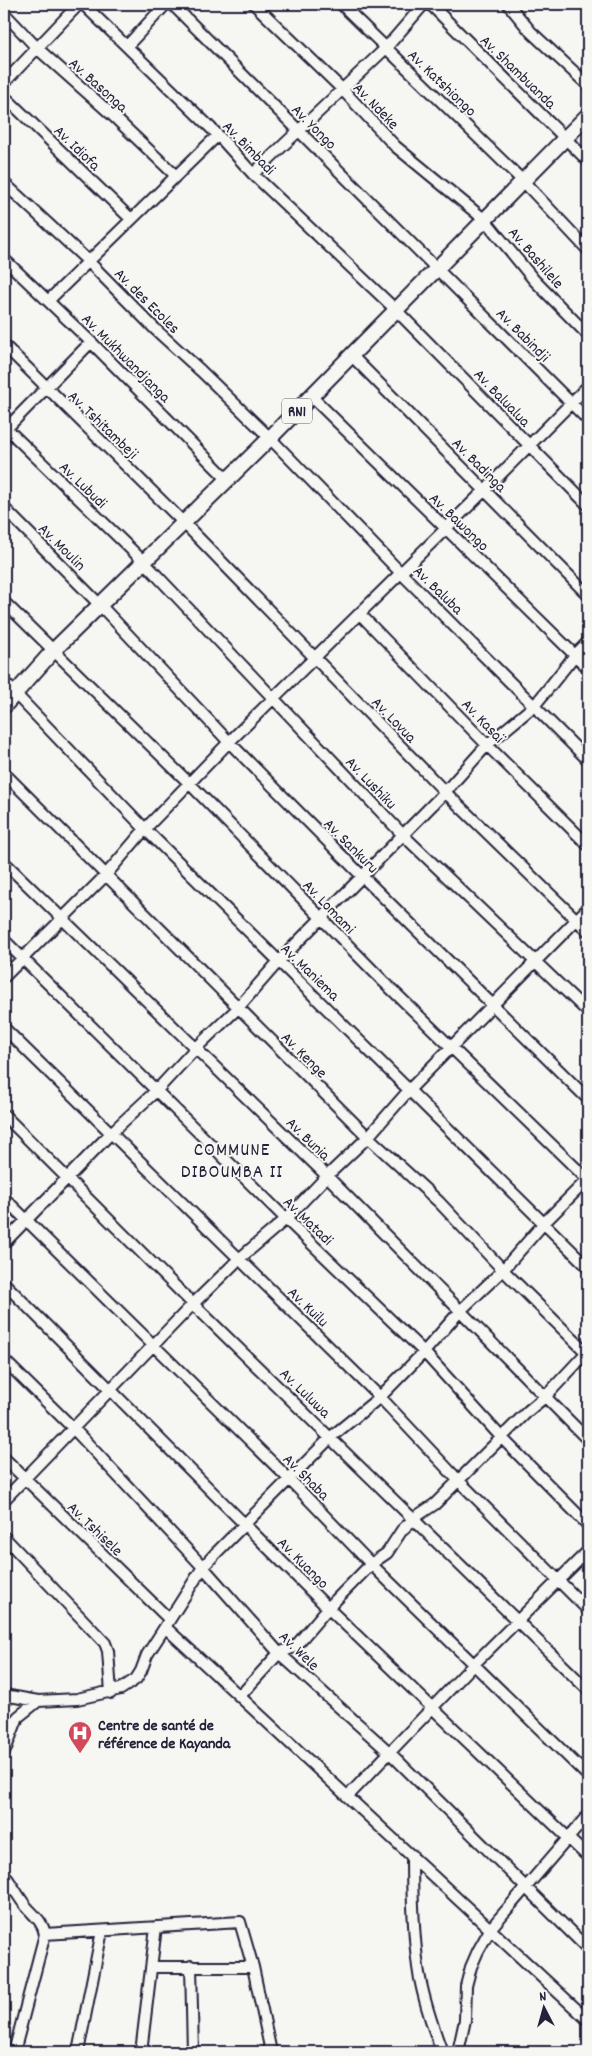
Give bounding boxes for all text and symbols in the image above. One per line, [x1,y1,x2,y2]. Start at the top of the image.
street label: Av. Shambuanda [474,30,561,116]
street label: Av. Katshiongo [402,45,481,123]
street label: Av. Basonga [63,53,132,119]
street label: Av. Ndeke [347,78,404,136]
street label: Av. Yongo [285,100,341,156]
street label: Av. Bimbadi [216,116,280,181]
street label: Av. Idiofa [48,121,105,177]
street label: Av. Bashilele [502,223,569,295]
street label: Av. des Ecoles [108,264,185,340]
street label: Av. Babindji [490,303,555,368]
street label: Av. Mukhwandjanga [75,309,175,409]
street label: Av. Balualua [467,364,535,433]
street label: Av. Tshitambeji [62,386,143,466]
road number: RN1 [282,398,312,424]
street label: Av. Badinga [446,433,511,499]
street label: Av. Lubudi [53,457,112,515]
street label: Av. Bawongo [423,488,494,557]
street label: Av. Moulin [32,519,90,577]
street label: Av. Baluba [407,561,468,621]
street label: Av. Lovua [365,692,421,749]
street label: Av. Kasaï [455,694,510,750]
street label: Av. Lushiku [339,752,401,815]
street label: Av. Sankuru [317,814,383,880]
street label: Av. Lomami [296,875,360,940]
street label: Av. Maniema [274,939,344,1007]
street label: Av. Kenge [275,1027,332,1084]
street label: Av. Bunia [280,1113,335,1167]
district label: COMMUNE DIBOUMBA II [181,1138,283,1187]
street label: Av. Matadi [277,1192,338,1252]
street label: Av. Kuilu [281,1282,333,1333]
street label: Av. Luluwa [273,1363,336,1425]
street label: Av. Shaba [277,1449,334,1507]
street label: Av. Tshisele [61,1497,127,1562]
street label: Av. Kuango [271,1533,333,1595]
street label: Av. Wele [273,1627,324,1677]
place label: Centre de santé de référence de Kayanda [98,1715,232,1756]
hospital icon: Centre de santé de référence de Kayanda [67,1720,93,1754]
north arrow [520,1984,570,2034]
text: N [538,1987,547,2007]

